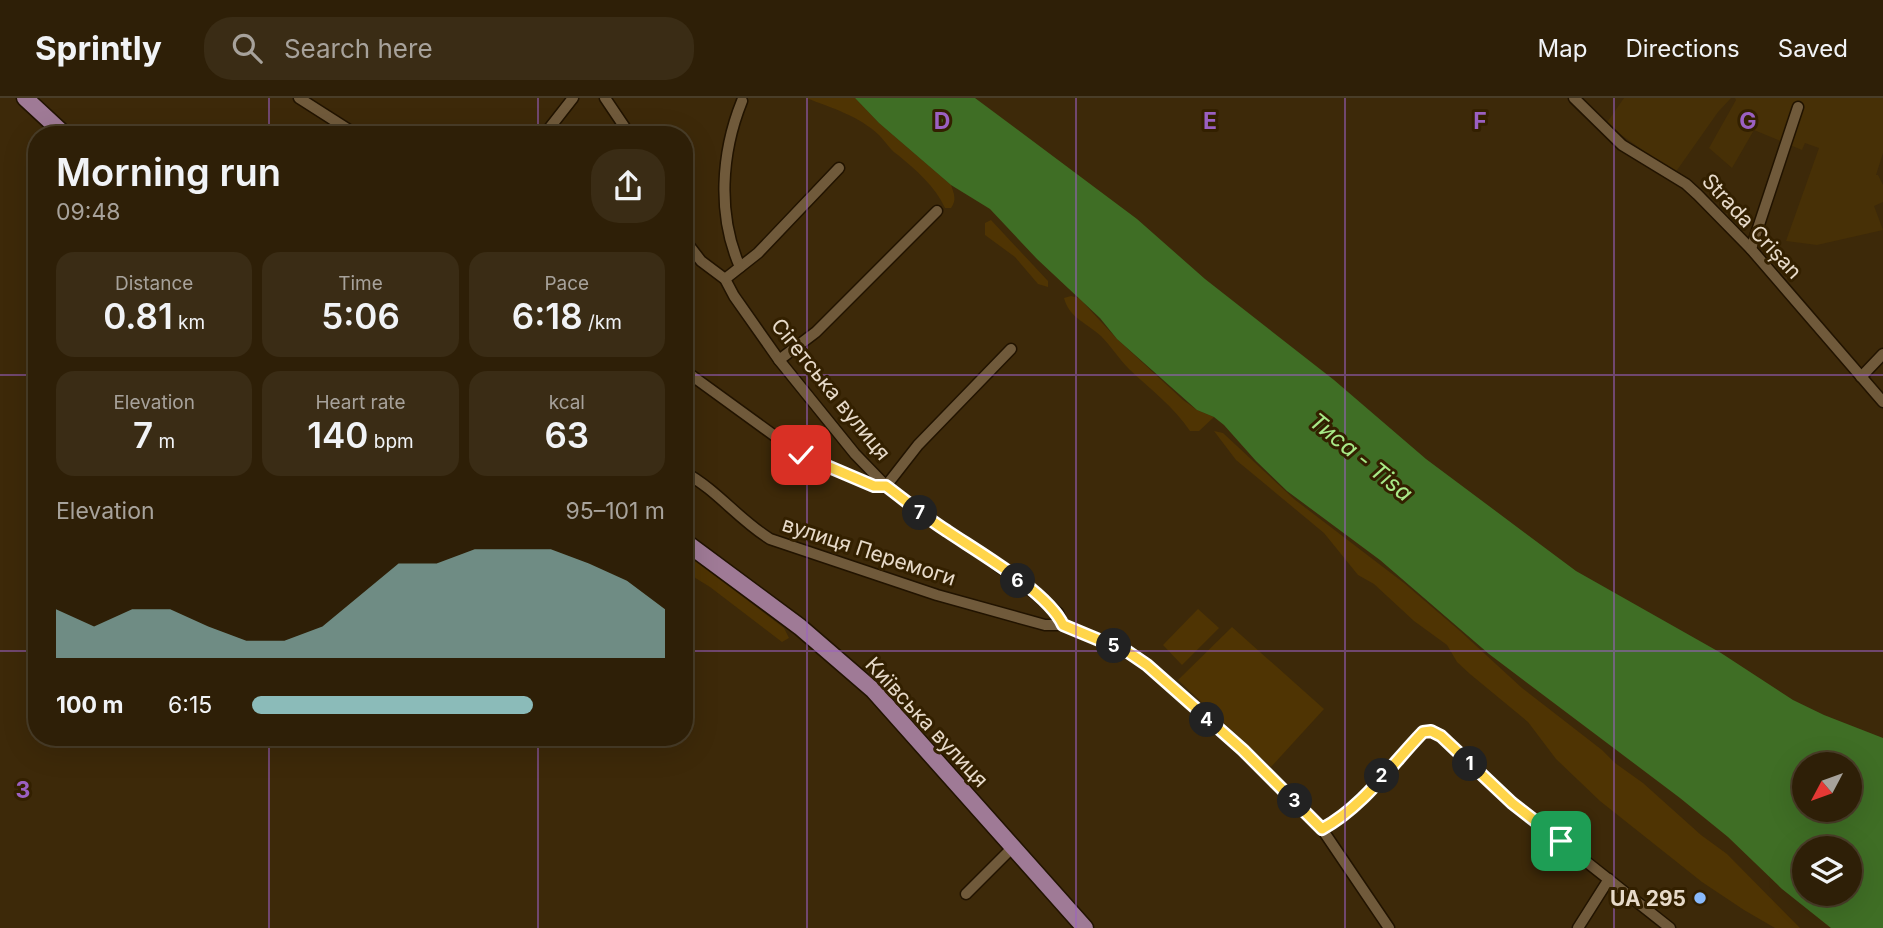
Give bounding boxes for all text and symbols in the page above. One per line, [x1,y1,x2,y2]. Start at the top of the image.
search box [204,17,694,80]
text: Sprintly [35,28,162,68]
icon: search [228,29,266,67]
text: Search here [284,33,433,64]
text: Map [1538,34,1587,63]
text: Directions [1625,34,1740,63]
text: Saved [1778,34,1848,63]
text: D [934,107,950,135]
text: E [1203,107,1217,135]
text: F [1473,107,1487,135]
text: G [1739,107,1757,135]
text: Morning run [56,149,281,195]
button: share [591,149,665,223]
street label: Strada Crișan [1697,168,1807,284]
text: 09:48 [56,198,121,226]
text: Distance [115,272,193,295]
text: Time [338,272,383,295]
text: Pace [544,272,589,295]
text: 0.81 [103,295,173,337]
text: 5:06 [321,295,400,337]
text: 6:18 [512,295,583,337]
text: km [173,311,205,334]
text: /km [583,311,622,334]
street label: Сігетська вулиця [766,313,896,465]
text: Elevation [113,391,195,414]
text: Heart rate [315,391,405,414]
text: kcal [549,391,585,414]
water label: Тиса - Tisa [1304,407,1418,507]
text: 7 [133,414,153,456]
text: 140 [307,414,368,456]
text: 63 [544,414,589,456]
pin [771,425,831,485]
text: m [153,430,175,453]
text: bpm [368,430,414,453]
icon: check [782,436,820,474]
pin: 7 [902,496,937,530]
text: Elevation [56,497,155,525]
text: 95–101 m [565,497,665,525]
text: 7 [914,501,925,524]
street label: вулиця Перемоги [779,511,959,591]
pin: 6 [1000,564,1036,598]
text: 6 [1011,569,1024,592]
pin: 5 [1096,628,1132,664]
text: 5 [1107,634,1120,657]
street label: Київська вулиця [860,652,994,792]
text: 100 m [56,691,123,719]
text: 6:15 [168,691,212,719]
pin: 4 [1190,702,1224,738]
text: 4 [1200,708,1213,731]
pin: 1 [1452,746,1488,782]
text: 1 [1465,752,1474,775]
north arrow [1792,752,1862,822]
map controls [1792,752,1862,906]
pin: 2 [1364,758,1400,794]
text: 2 [1376,764,1387,787]
text: 3 [16,776,30,804]
pin: 3 [1278,784,1312,818]
text: 3 [1288,789,1301,812]
pin [1531,811,1591,871]
icon: arrive [1542,822,1580,860]
button: layers [1792,836,1862,906]
place label: UA 295 [1610,886,1686,911]
marker: UA 295 [1692,890,1708,906]

